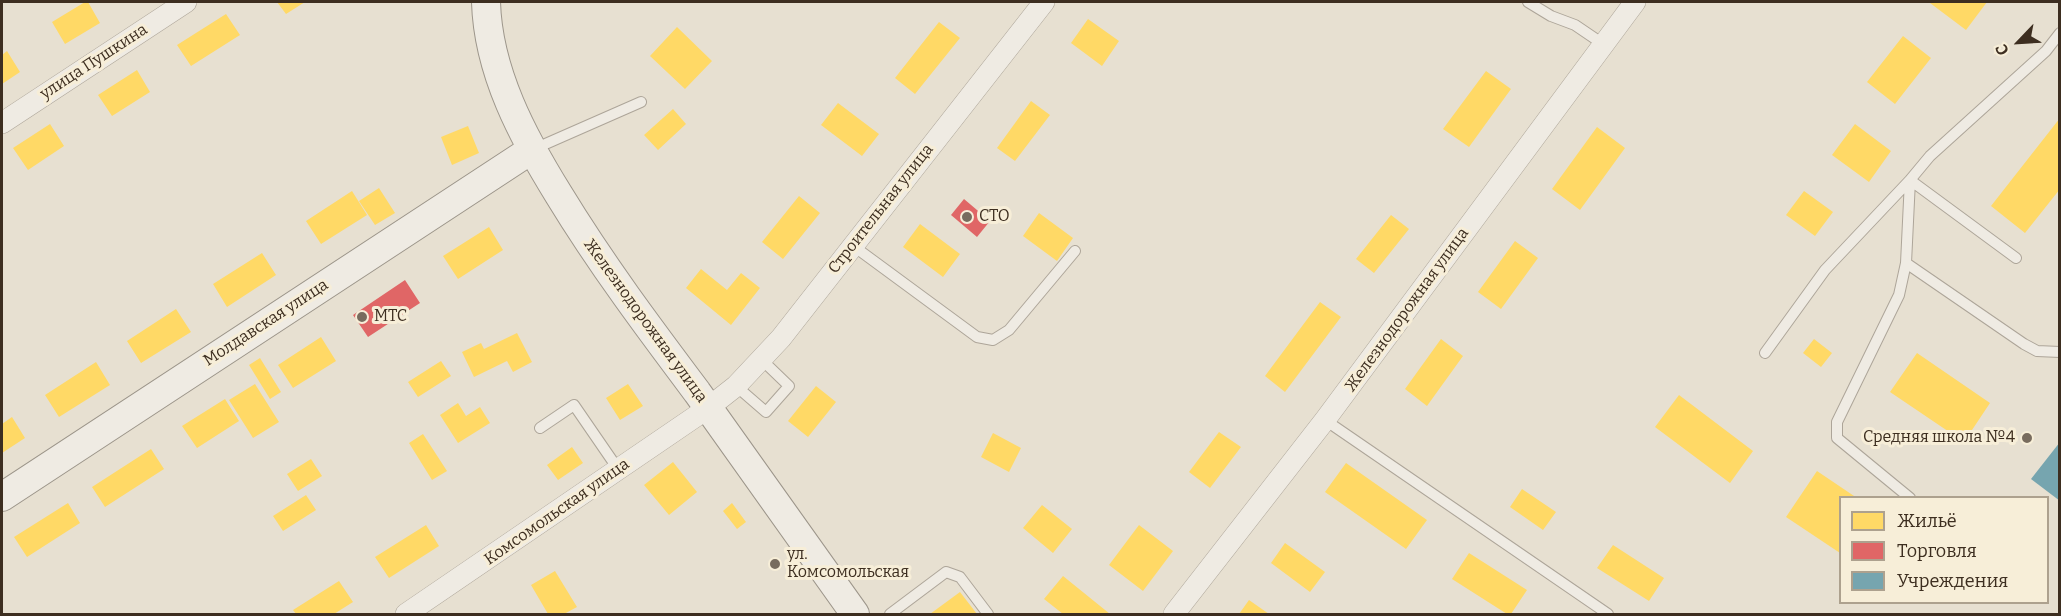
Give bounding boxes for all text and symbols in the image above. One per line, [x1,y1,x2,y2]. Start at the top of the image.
north arrow [1989,12,2049,72]
street label: улица Пушкина [37,20,151,104]
text: С [1991,41,2013,58]
street label: Строительная улица [824,140,938,278]
place label: СТО [979,207,1010,227]
marker: СТО [960,210,974,224]
street label: Железнодорожная улица [1341,224,1473,396]
street label: Железнодорожная улица [579,235,711,407]
street label: Молдавская улица [200,276,332,370]
place label: МТС [374,307,407,327]
marker: МТС [355,310,369,324]
place label: Средняя школа №4 [1863,428,2015,448]
marker: Средняя школа №4 [2020,431,2034,445]
street label: Комсомольская улица [481,455,633,569]
legend [1839,496,2049,604]
text: Жильё [1897,510,1957,532]
text: Торговля [1897,540,1977,562]
place label: ул. Комсомольская [787,545,909,583]
marker: ул. Комсомольская [768,557,782,571]
text: Учреждения [1897,570,2008,592]

